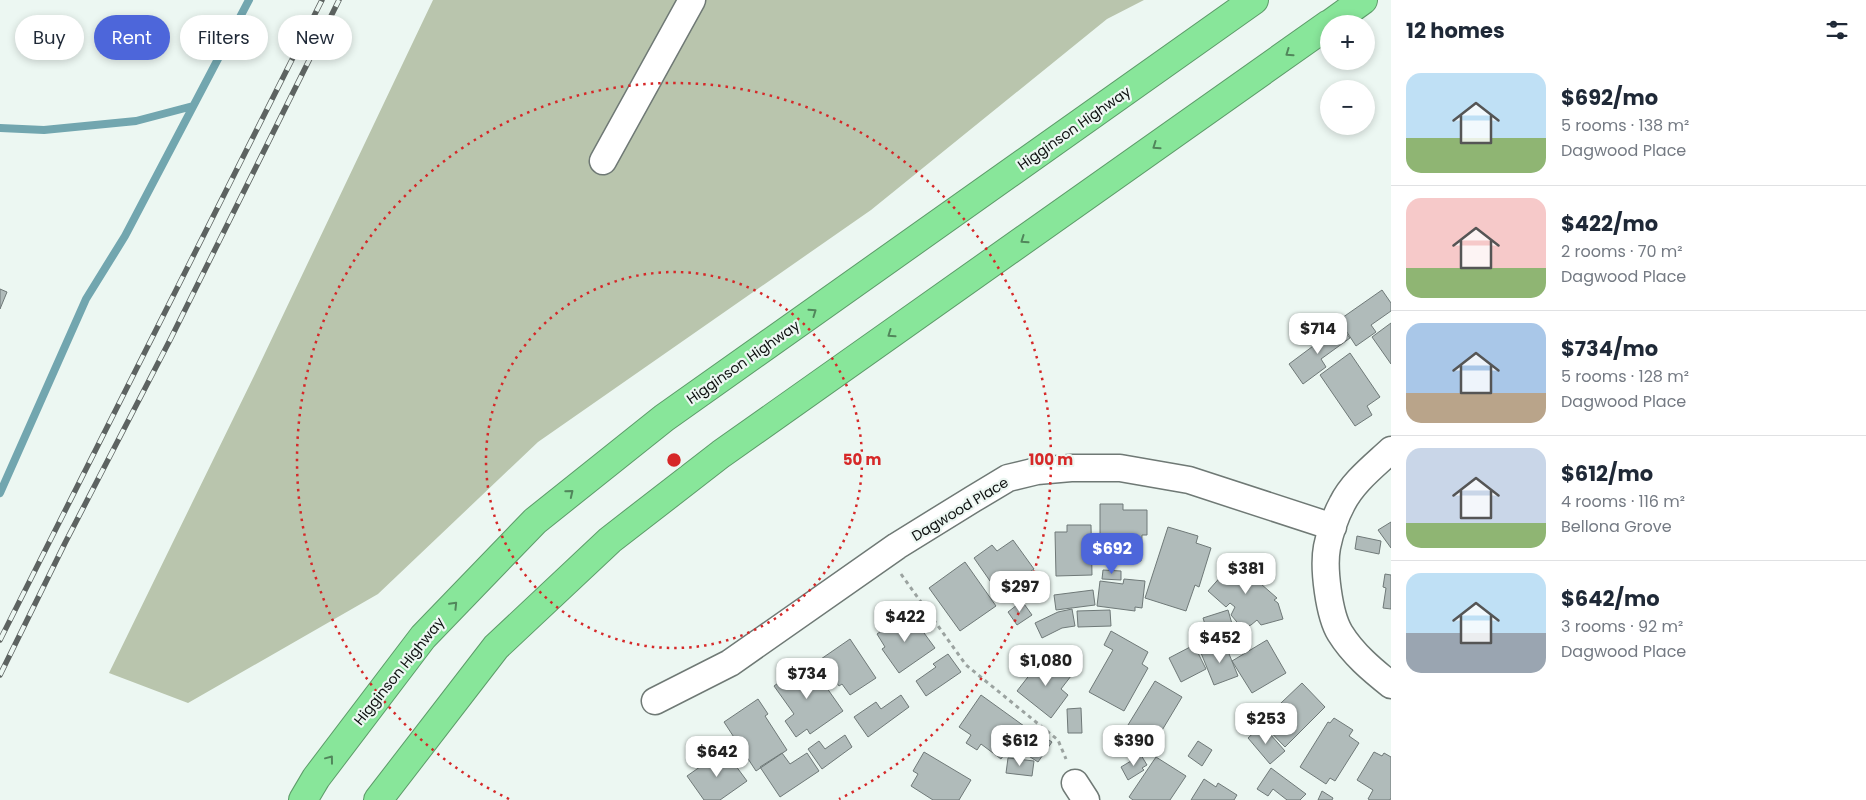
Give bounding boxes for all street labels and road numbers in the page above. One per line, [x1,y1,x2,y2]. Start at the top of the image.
street label: Higginson Highway [1013,81,1135,175]
street label: Higginson Highway [682,315,804,409]
street label: Dagwood Place [908,472,1012,546]
street label: Higginson Highway [349,613,449,729]

